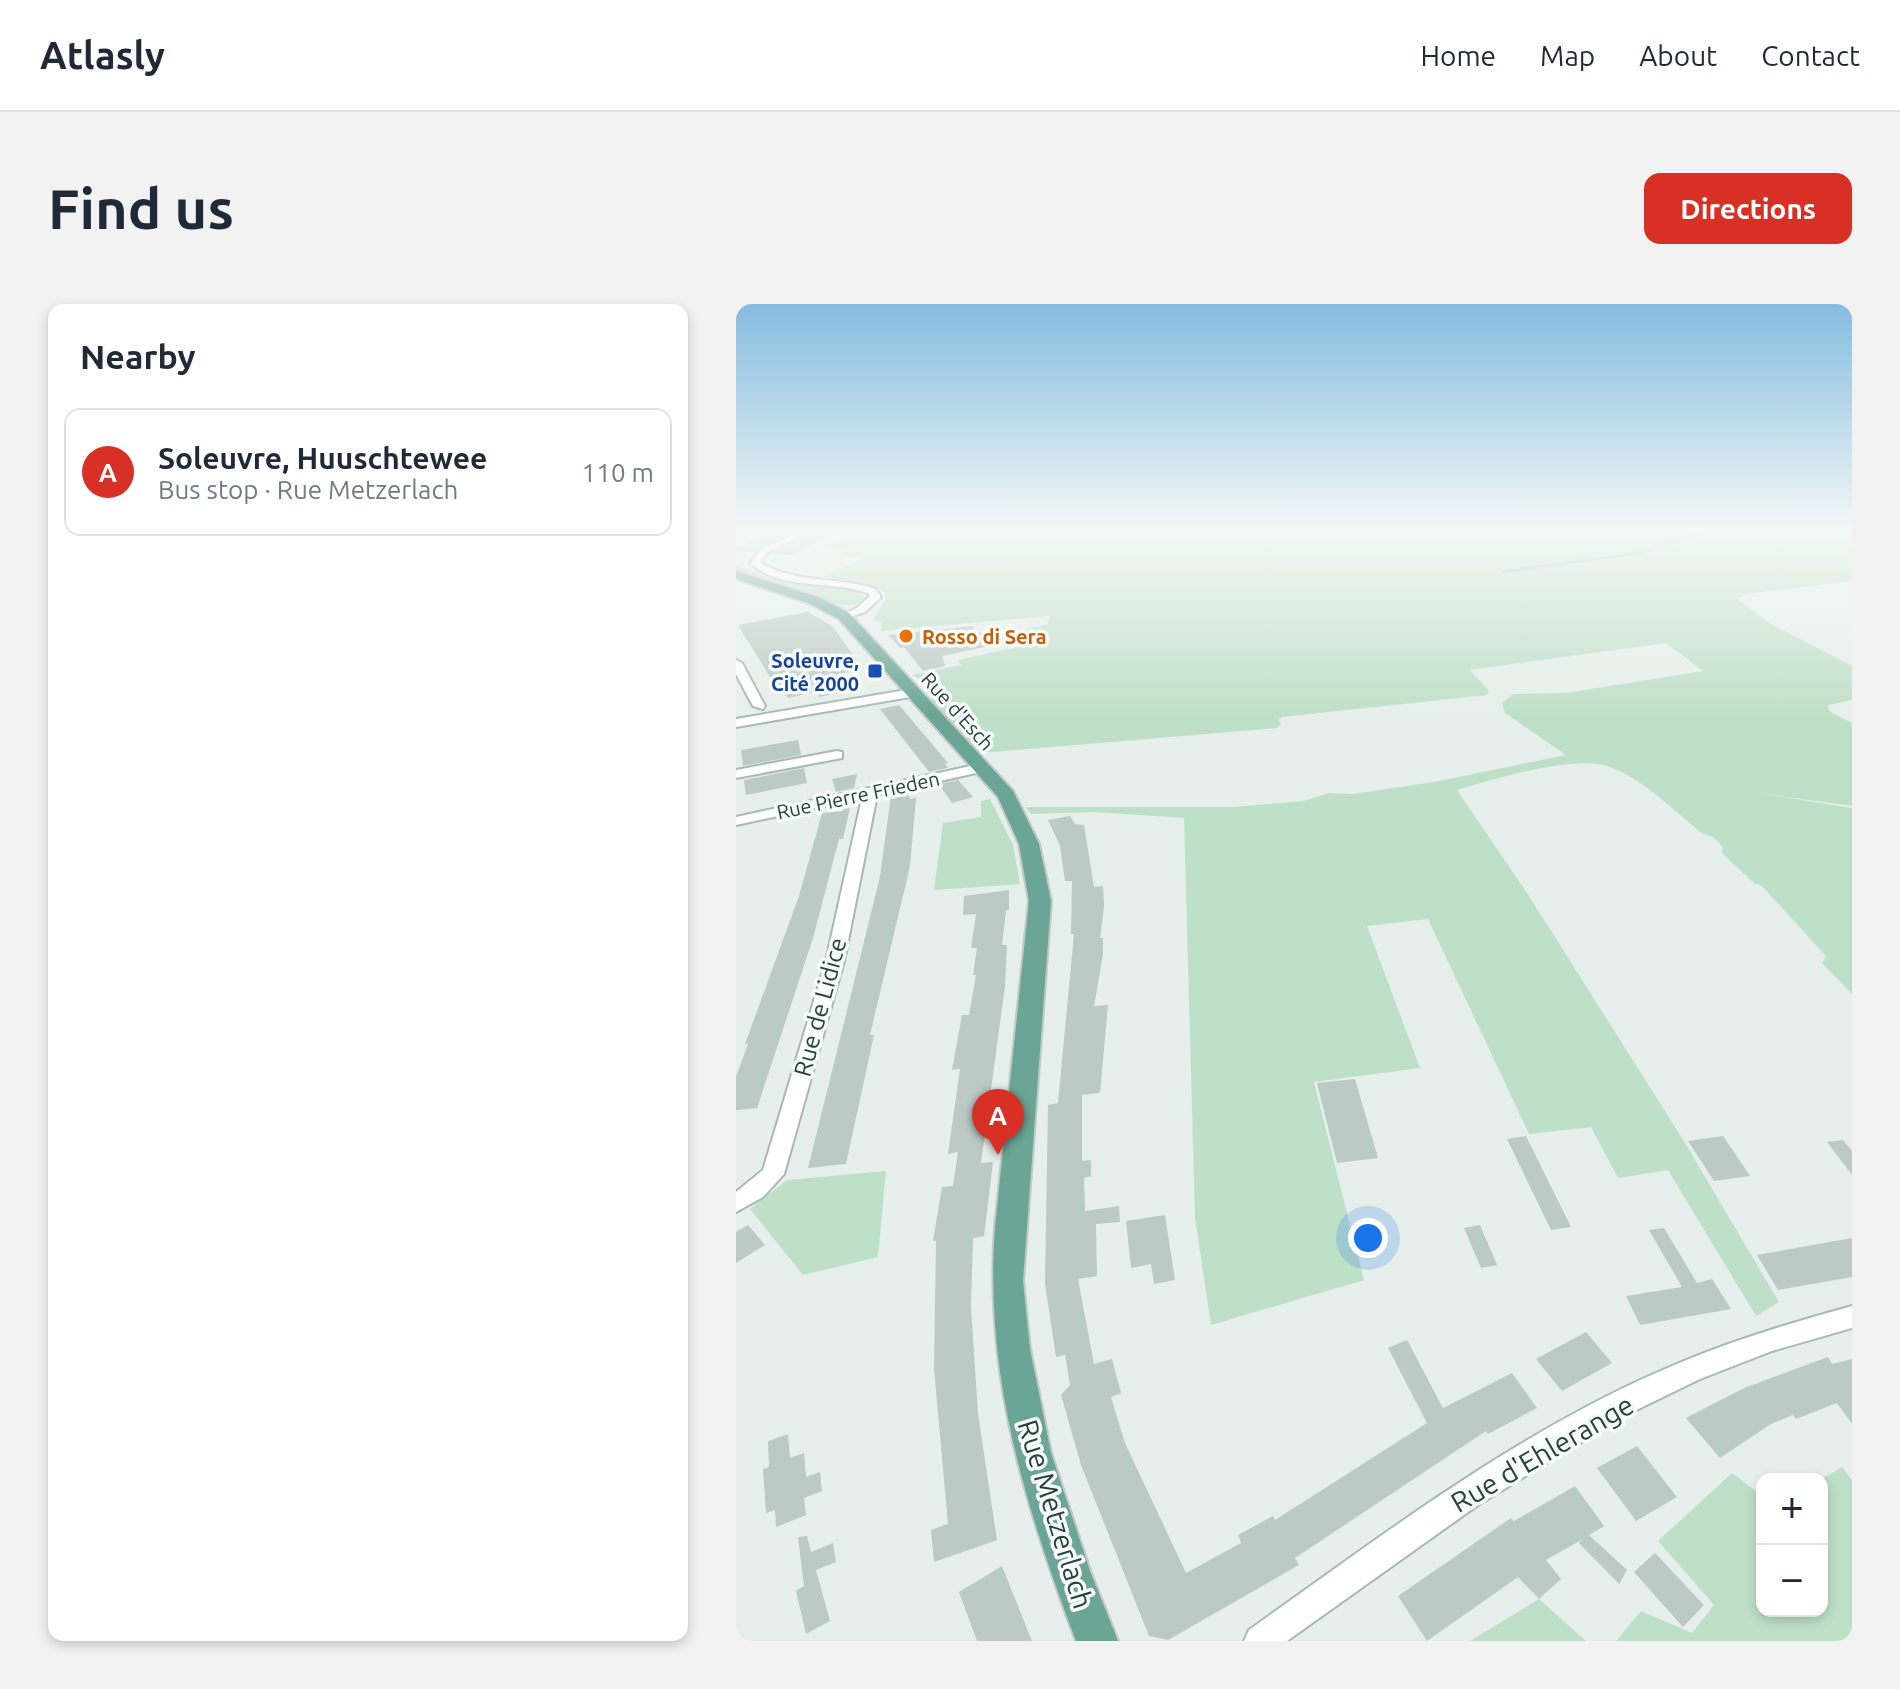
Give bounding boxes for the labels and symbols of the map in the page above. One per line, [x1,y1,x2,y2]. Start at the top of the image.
place label: Rosso di Sera [922,625,1047,648]
marker: Rosso di Sera [897,627,915,645]
place label: Soleuvre, Cité 2000 [771,649,859,695]
marker: Soleuvre, Cité 2000 [866,662,884,680]
street label: Rue d'Esch [917,667,999,755]
street label: Rue Pierre Frieden [774,766,942,824]
street label: Rue de Lidice [789,935,851,1079]
pin: A [972,1089,1024,1155]
your location [1348,1218,1388,1258]
street label: Rue d'Ehlerange [1445,1388,1639,1518]
street label: Rue Metzerlach [1013,1416,1099,1612]

